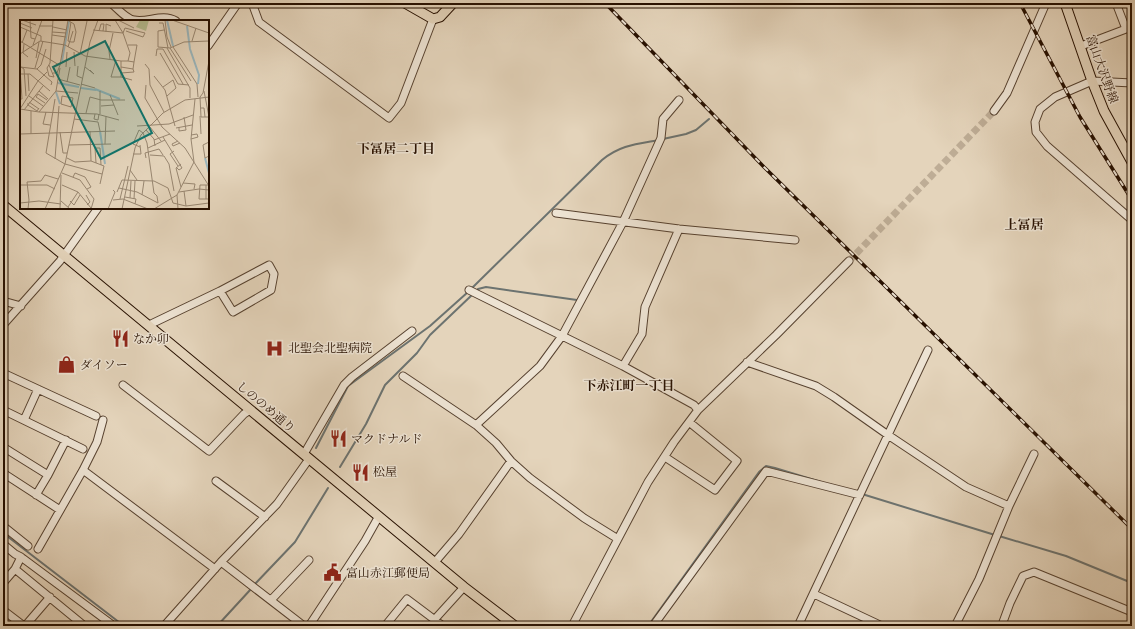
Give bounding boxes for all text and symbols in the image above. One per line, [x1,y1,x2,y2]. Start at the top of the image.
inset map [20,20,209,209]
street label: 富山大沢野線 [1082,32,1122,106]
district label: 下冨居二丁目 [357,140,435,158]
district label: 上冨居 [1004,216,1044,234]
restaurant icon: なか卯 [110,329,130,349]
place label: なか卯 [133,331,169,347]
hospital icon: 北聖会北聖病院 [265,338,285,358]
place label: 北聖会北聖病院 [288,340,372,356]
shop icon: ダイソー [57,355,77,375]
place label: ダイソー [80,357,128,373]
district label: 下赤江町一丁目 [583,377,675,395]
street label: しののめ通り [233,378,299,436]
restaurant icon: マクドナルド [328,429,348,449]
place label: マクドナルド [351,431,422,447]
restaurant icon: 松屋 [350,462,370,482]
place label: 松屋 [373,464,397,480]
public building icon: 富山赤江郵便局 [323,563,343,583]
place label: 富山赤江郵便局 [346,565,430,581]

